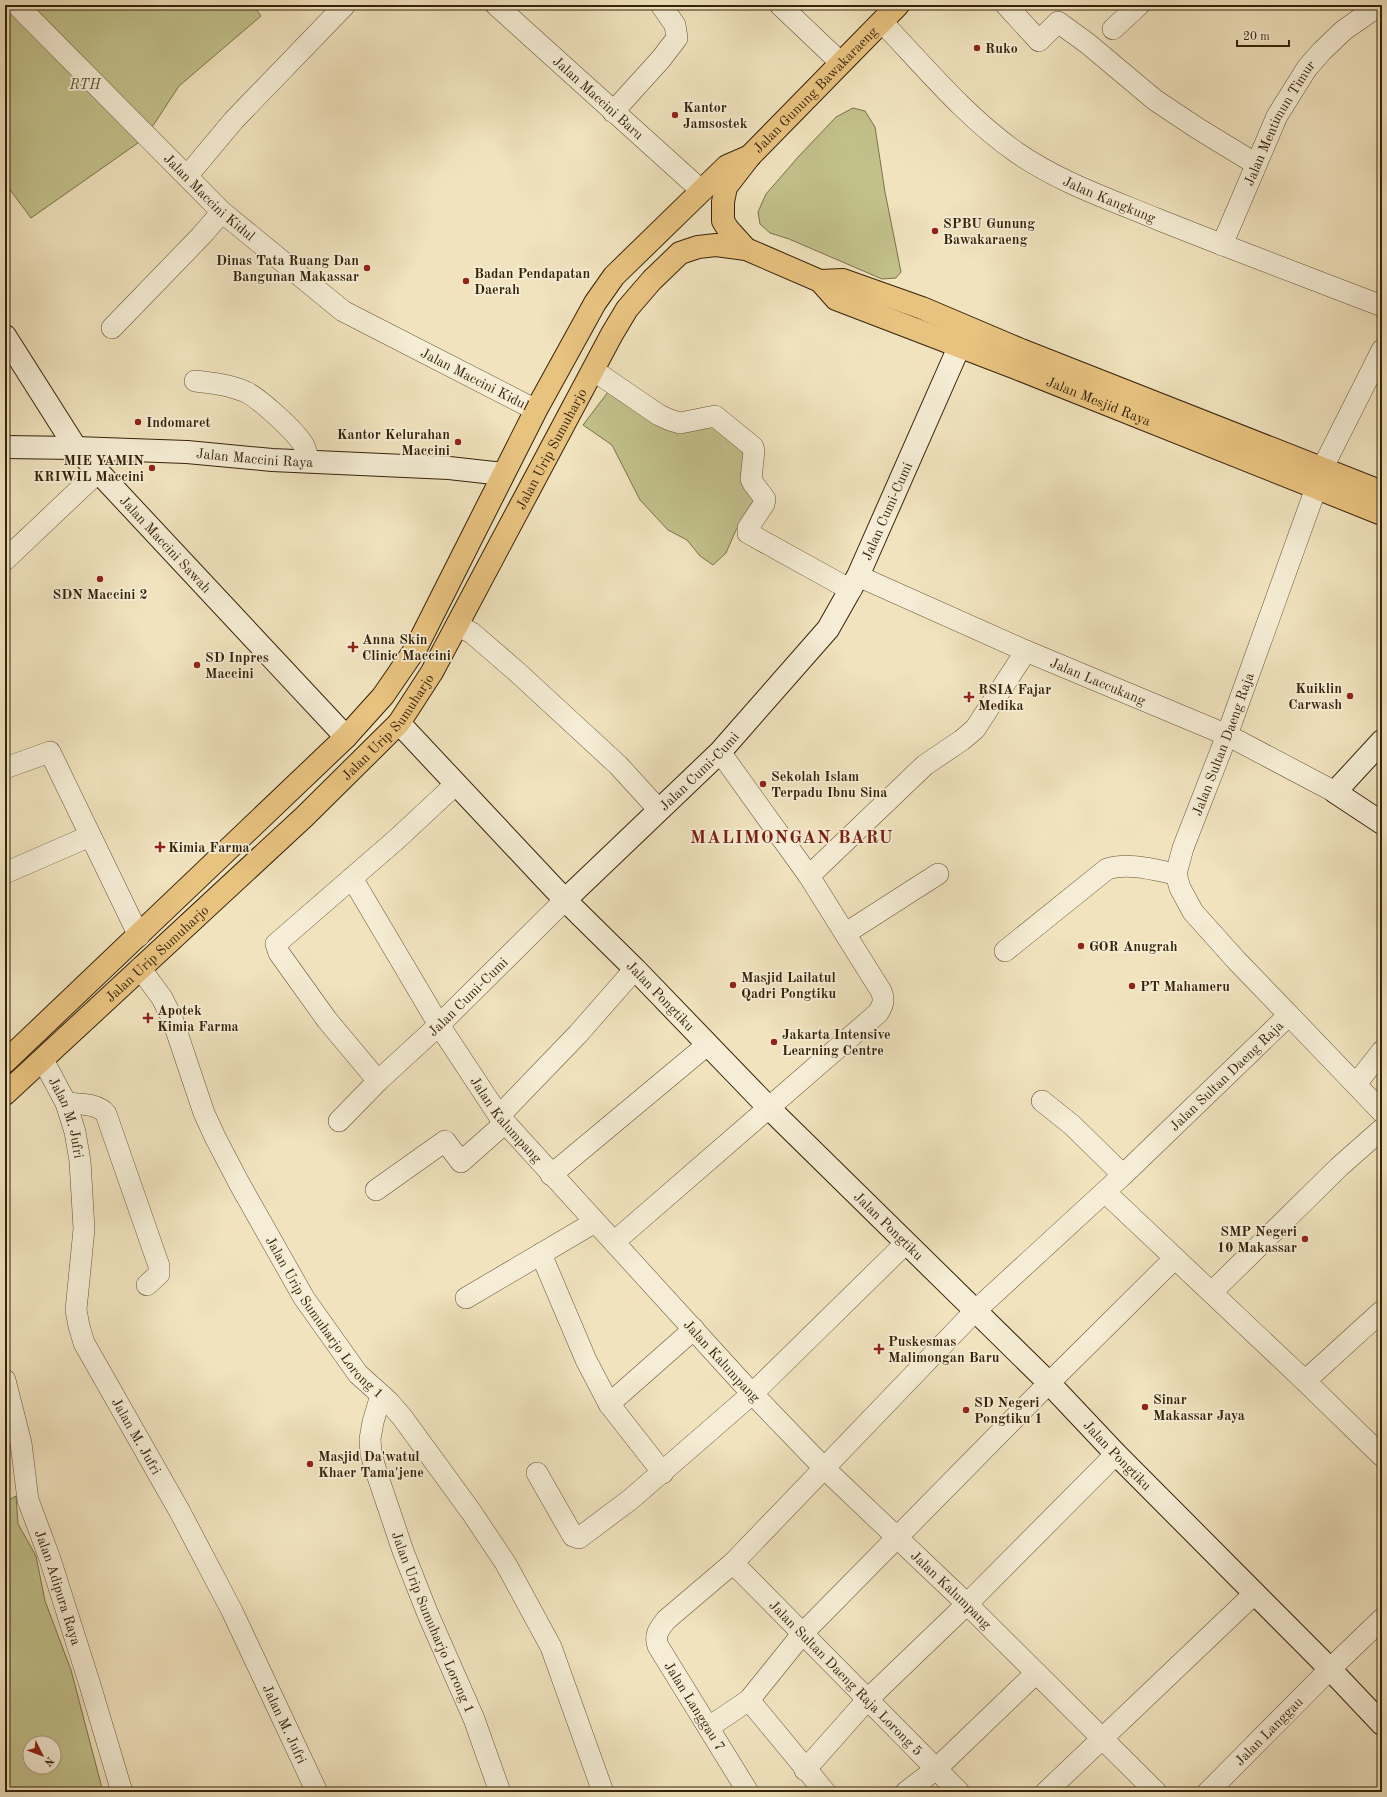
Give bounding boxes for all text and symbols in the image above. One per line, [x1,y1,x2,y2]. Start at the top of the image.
scale bar [1237,22,1289,48]
street label: Jalan Gunung Bawakaraeng [751,24,881,156]
text: 20 m [1243,31,1270,43]
place label: Ruko [985,42,1018,56]
marker: Ruko [972,43,982,53]
street label: Jalan Maccini Baru [550,54,646,143]
street label: Jalan Mentimun Timur [1242,58,1318,188]
park label: RTH [69,78,102,92]
place label: Kantor Jamsostek [683,101,748,131]
marker: Kantor Jamsostek [670,110,680,120]
street label: Jalan Maccini Kidul [161,152,257,244]
street label: Jalan Kangkung [1060,174,1158,226]
place label: SPBU Gunung Bawakaraeng [943,217,1035,247]
marker: SPBU Gunung Bawakaraeng [930,226,940,236]
place label: Dinas Tata Ruang Dan Bangunan Makassar [216,254,359,284]
marker: Dinas Tata Ruang Dan Bangunan Makassar [362,263,372,273]
place label: Badan Pendapatan Daerah [474,267,590,297]
marker: Badan Pendapatan Daerah [461,276,471,286]
street label: Jalan Maccini Kidul [418,346,531,413]
street label: Jalan Mesjid Raya [1044,375,1152,429]
street label: Jalan Urip Sumuharjo [514,386,590,512]
place label: Indomaret [146,416,211,430]
marker: Indomaret [133,417,143,427]
place label: Kantor Kelurahan Maccini [337,428,450,458]
marker: Kantor Kelurahan Maccini [453,437,463,447]
street label: Jalan Maccini Raya [196,447,313,470]
place label: MIE YAMIN KRIWIL Maccini [34,454,144,484]
street label: Jalan Cumi-Cumi [860,460,915,562]
marker: MIE YAMIN KRIWIL Maccini [147,463,157,473]
street label: Jalan Maccini Sawah [117,494,214,596]
marker: SDN Maccini 2 [95,574,105,584]
place label: SDN Maccini 2 [52,588,148,602]
place label: Anna Skin Clinic Maccini [362,633,451,663]
marker: Anna Skin Clinic Maccini [347,641,359,653]
place label: SD Inpres Maccini [205,651,269,681]
street label: Jalan Laccukang [1048,656,1148,708]
marker: SD Inpres Maccini [192,660,202,670]
street label: Jalan Sultan Daeng Raja [1190,671,1257,818]
street label: Jalan Urip Sumuharjo [340,672,437,783]
place label: Kuiklin Carwash [1288,682,1342,712]
place label: RSIA Fajar Medika [978,683,1051,713]
marker: RSIA Fajar Medika [963,691,975,703]
marker: Kuiklin Carwash [1345,691,1355,701]
street label: Jalan Cumi-Cumi [657,730,742,814]
place label: Sekolah Islam Terpadu Ibnu Sina [771,770,887,800]
marker: Sekolah Islam Terpadu Ibnu Sina [758,779,768,789]
district label: MALIMONGAN BARU [690,829,894,847]
place label: Kimia Farma [168,841,250,855]
marker: Kimia Farma [155,842,165,852]
street label: Jalan Urip Sumuharjo [103,903,212,1005]
place label: GOR Anugrah [1089,940,1178,954]
marker: GOR Anugrah [1076,941,1086,951]
street label: Jalan Cumi-Cumi [426,955,511,1039]
street label: Jalan Pongtiku [623,959,697,1034]
place label: Masjid Lailatul Qadri Pongtiku [741,971,837,1001]
marker: Masjid Lailatul Qadri Pongtiku [728,980,738,990]
place label: PT Mahameru [1140,980,1230,994]
marker: PT Mahameru [1127,981,1137,991]
place label: Apotek Kimia Farma [157,1004,239,1034]
marker: Apotek Kimia Farma [142,1012,154,1024]
street label: Jalan Sultan Daeng Raja [1167,1019,1286,1134]
place label: Jakarta Intensive Learning Centre [782,1028,891,1058]
marker: Jakarta Intensive Learning Centre [769,1037,779,1047]
street label: Jalan Kalumpang [467,1074,544,1166]
street label: Jalan M. Jufri [46,1075,85,1160]
street label: Jalan Pongtiku [851,1190,926,1264]
place label: SMP Negeri 10 Makassar [1217,1225,1297,1255]
street label: Jalan Urip Sumuharjo Lorong 1 [263,1234,386,1401]
marker: SMP Negeri 10 Makassar [1300,1234,1310,1244]
street label: Jalan Kalumpang [680,1318,763,1405]
place label: Puskesmas Malimongan Baru [888,1335,1000,1365]
marker: Puskesmas Malimongan Baru [873,1343,885,1355]
place label: Sinar Makassar Jaya [1153,1393,1245,1423]
street label: Jalan M. Jufri [109,1396,163,1477]
place label: SD Negeri Pongtiku 1 [974,1396,1043,1426]
marker: Sinar Makassar Jaya [1140,1402,1150,1412]
marker: SD Negeri Pongtiku 1 [961,1405,971,1415]
street label: Jalan Pongtiku [1080,1418,1154,1494]
place label: Masjid Da'watul Khaer Tama'jene [318,1450,424,1480]
marker: Masjid Da'watul Khaer Tama'jene [305,1459,315,1469]
street label: Jalan Adipura Raya [32,1528,83,1647]
street label: Jalan Urip Sumuharjo Lorong 1 [389,1530,476,1715]
street label: Jalan Kalumpang [908,1548,994,1632]
street label: Jalan Sultan Daeng Raja Lorong 5 [766,1598,925,1759]
street label: Jalan Langgau 7 [661,1660,727,1754]
street label: Jalan M. Jufri [260,1683,309,1766]
street label: Jalan Langgau [1233,1694,1306,1769]
north arrow [22,1735,62,1775]
text: N [41,1754,55,1768]

